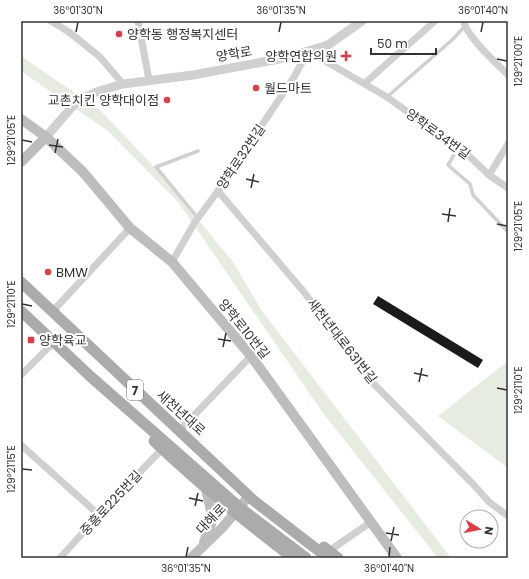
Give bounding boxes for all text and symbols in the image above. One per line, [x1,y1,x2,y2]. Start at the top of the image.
text: 36°01'30"N [53,3,103,18]
text: 36°01'35"N [256,3,306,18]
text: 36°01'40"N [458,3,508,18]
place label: 양학동 행정복지센터 [127,25,238,44]
marker: 양학동 행정복지센터 [114,29,124,39]
scale bar [371,30,436,56]
text: 50 m [377,35,408,52]
text: 129°21'00"E [511,36,526,86]
street label: 양학로 [215,42,253,66]
place label: 양학연합의원 [265,47,337,66]
marker: 양학연합의원 [340,50,352,62]
place label: 월드마트 [264,79,312,98]
marker: 월드마트 [251,83,261,93]
place label: 교촌치킨 양학대이점 [48,91,159,110]
marker: 교촌치킨 양학대이점 [162,95,172,105]
street label: 양학로34번길 [402,104,474,164]
text: 129°21'05"E [4,115,19,165]
street label: 양학로32번길 [212,121,270,193]
text: 129°21'05"E [511,201,526,251]
place label: BMW [56,263,88,282]
marker: BMW [43,267,53,277]
text: 129°21'10"E [4,280,19,328]
street label: 새천년대로631번길 [303,294,381,388]
street label: 양학로10번길 [214,295,274,363]
place label: 양학육교 [39,331,87,350]
marker: 양학육교 [26,335,36,345]
text: 129°21'10"E [511,366,526,414]
road number: 7 [127,380,143,400]
street label: 새천년대로 [152,386,210,440]
text: 129°21'15"E [4,445,19,493]
street label: 중흥로225번길 [76,466,146,540]
street label: 대해로 [192,499,230,539]
north arrow [459,509,499,549]
text: N [480,525,497,536]
text: 36°01'35"N [161,561,211,576]
text: 36°01'40"N [364,561,414,576]

